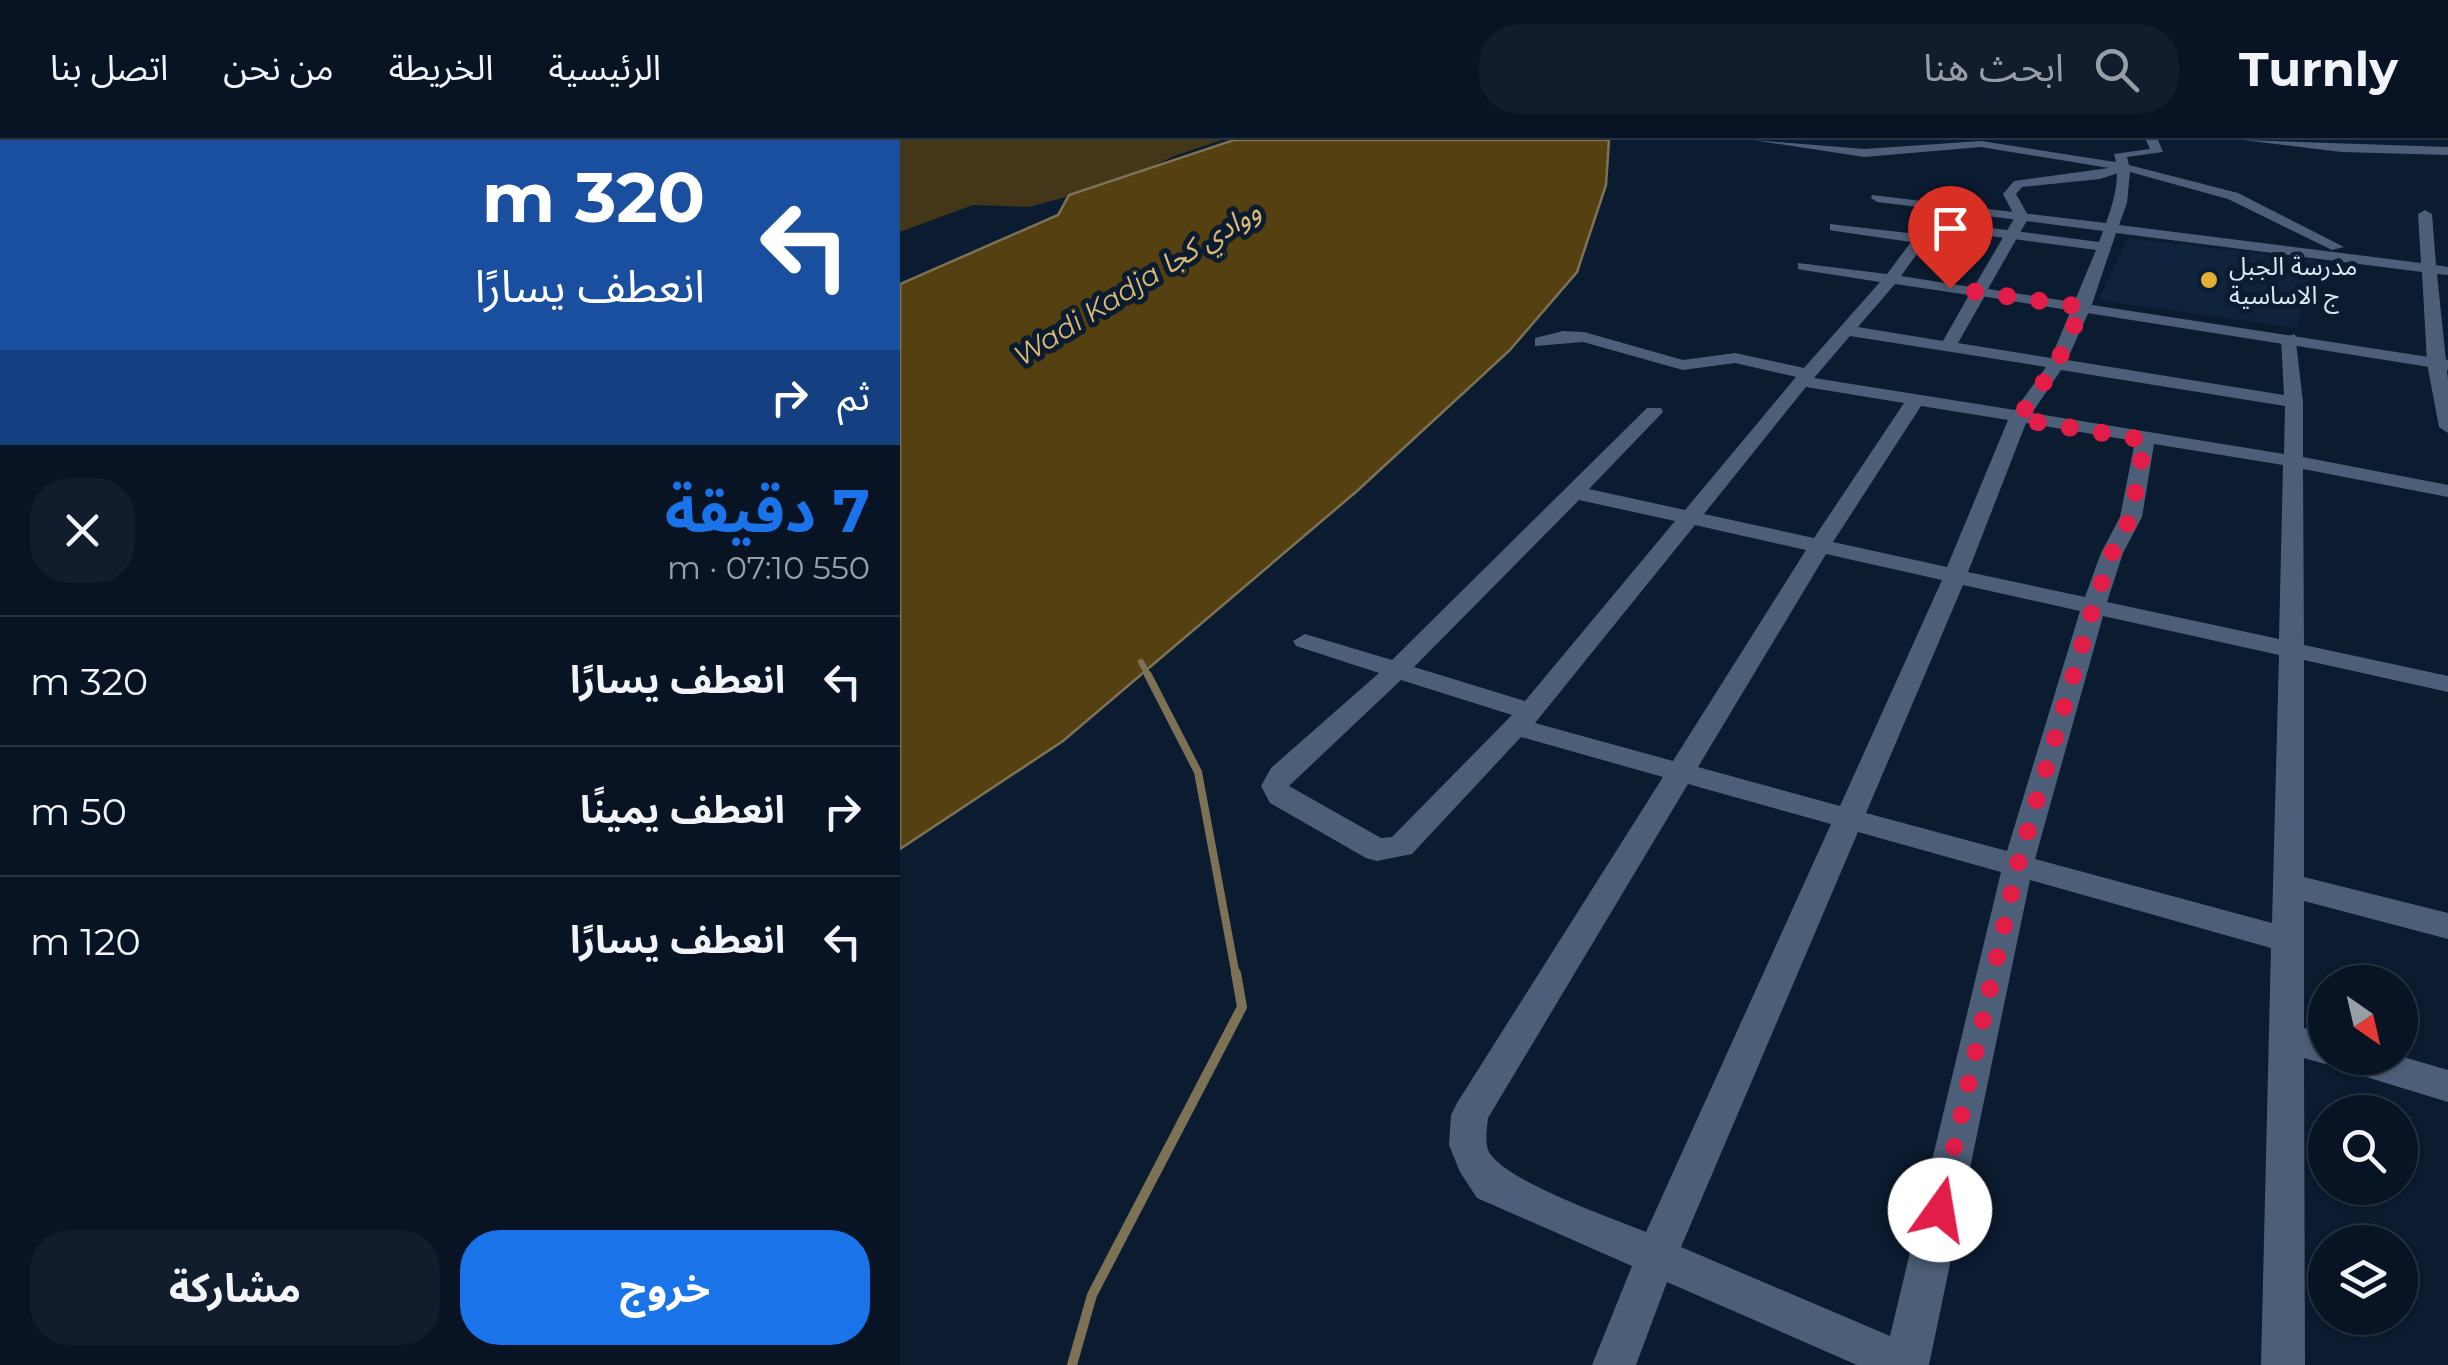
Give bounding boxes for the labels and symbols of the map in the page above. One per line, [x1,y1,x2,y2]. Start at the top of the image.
pin [1908,186,1993,289]
water label: Wadi Kadja ووادي كجا [1007,193,1270,377]
place label: مدرسة الجبل ج الاساسية [2229,251,2357,314]
marker: مدرسة الجبل ج الاساسية [2198,269,2220,291]
north arrow [2308,965,2418,1075]
position arrow [1888,1158,1992,1262]

